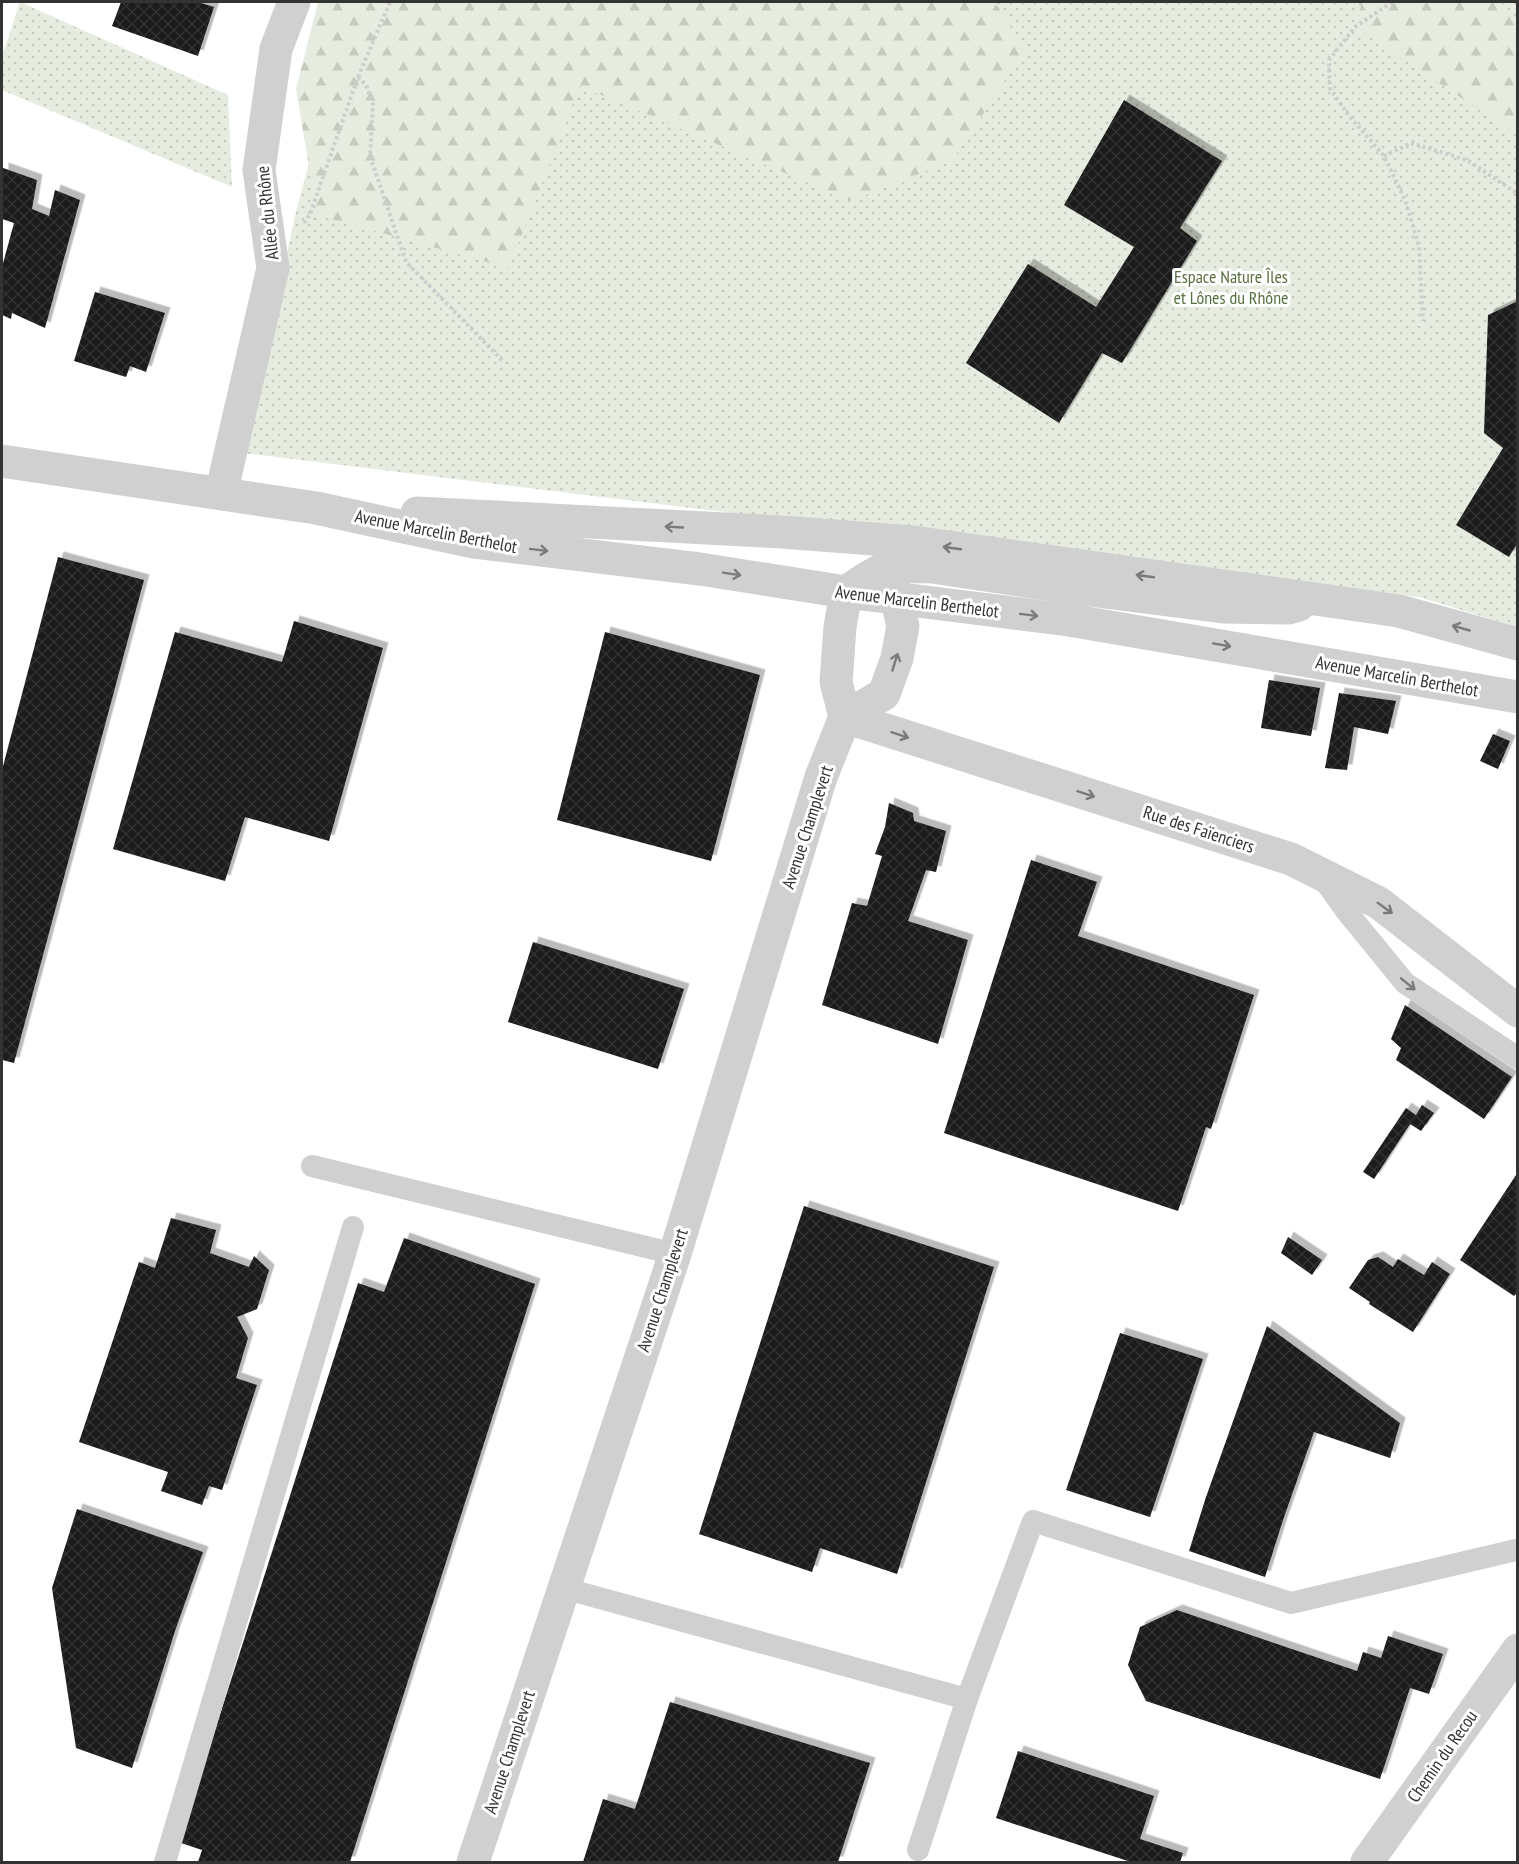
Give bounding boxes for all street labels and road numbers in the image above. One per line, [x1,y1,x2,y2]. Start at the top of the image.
street label: Allée du Rhône [251,165,283,261]
street label: Avenue Marcelin Berthelot [353,504,519,558]
street label: Avenue Marcelin Berthelot [834,580,1000,622]
street label: Avenue Marcelin Berthelot [1314,650,1480,702]
street label: Avenue Champlevert [776,762,838,892]
street label: Rue des Faïenciers [1141,800,1257,858]
street label: Avenue Champlevert [631,1225,693,1355]
street label: Avenue Champlevert [478,1687,540,1817]
street label: Chemin du Recou [1402,1705,1482,1807]

